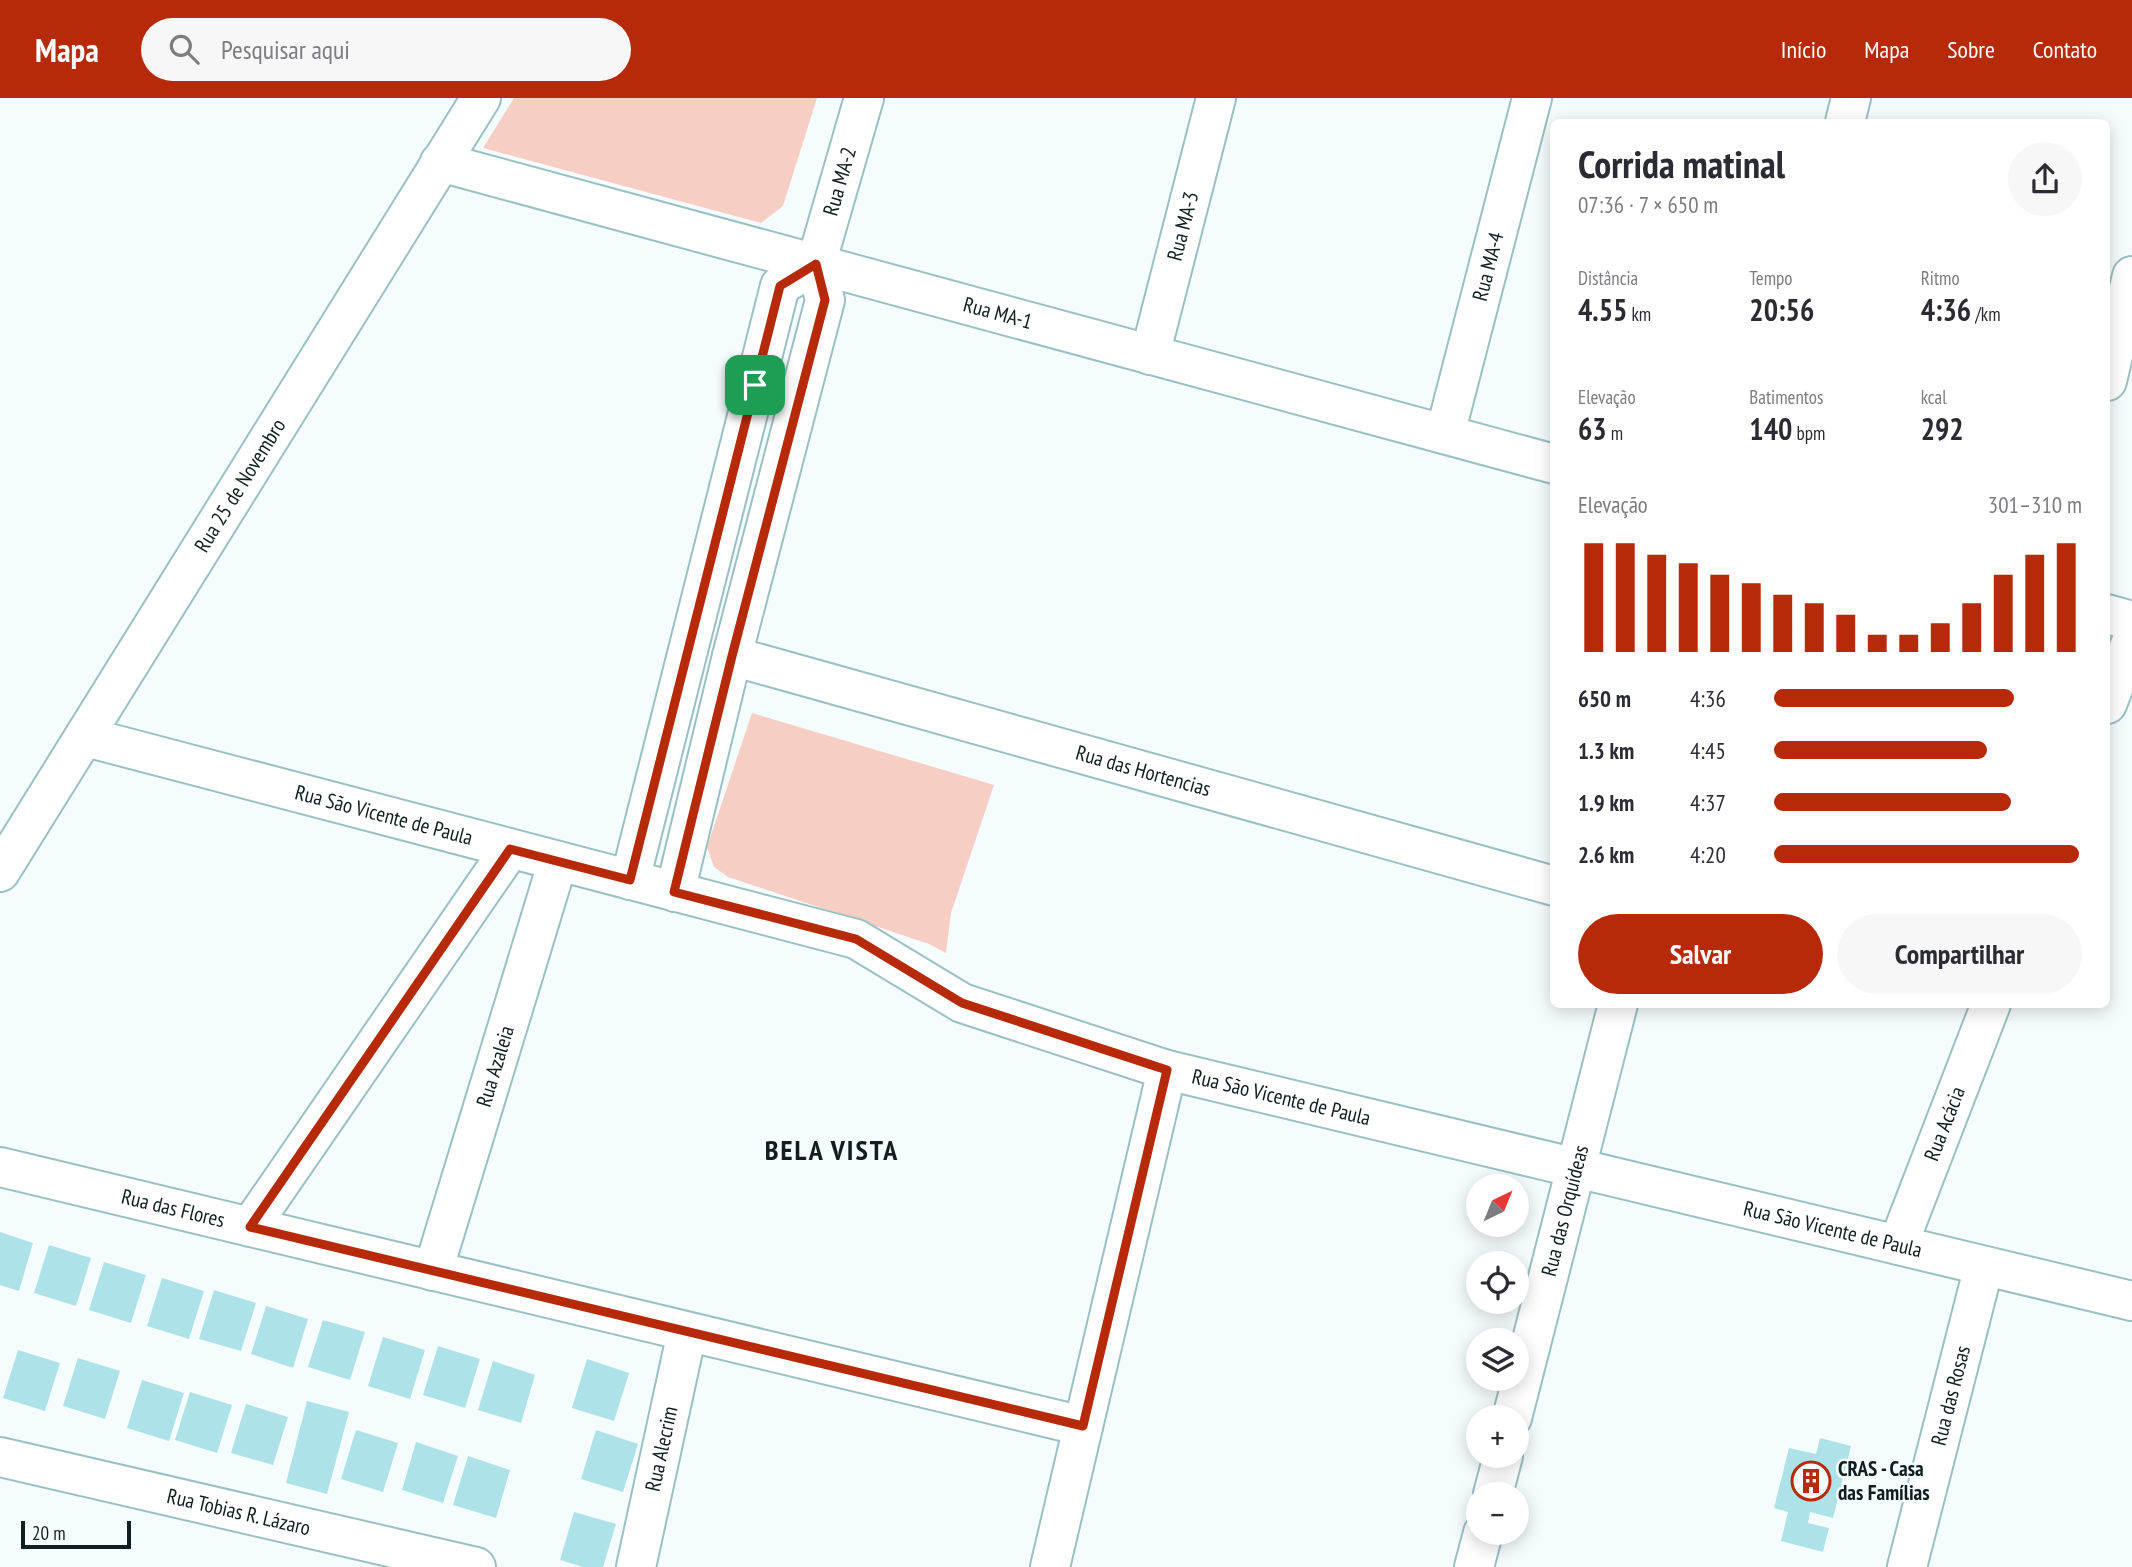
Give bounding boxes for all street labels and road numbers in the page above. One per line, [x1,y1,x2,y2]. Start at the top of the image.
street label: Rua MA-2 [817,144,862,219]
street label: Rua MA-3 [1161,189,1204,263]
street label: Rua MA-4 [1466,228,1510,304]
street label: Rua MA-1 [961,291,1035,335]
street label: Rua 25 de Novembro [188,413,291,557]
street label: Rua das Hortencias [1073,739,1214,802]
street label: Rua São Vicente de Paula [292,778,476,851]
street label: Rua Azaleia [470,1022,520,1110]
street label: Rua São Vicente de Paula [1189,1062,1373,1131]
street label: Rua Acácia [1918,1082,1971,1165]
street label: Rua das Orquídeas [1535,1142,1594,1279]
street label: Rua das Flores [119,1183,228,1233]
street label: Rua São Vicente de Paula [1741,1194,1925,1263]
street label: Rua das Rosas [1925,1343,1976,1448]
street label: Rua Alecrim [639,1404,684,1494]
street label: Rua Tobias R. Lázaro [164,1482,313,1541]

